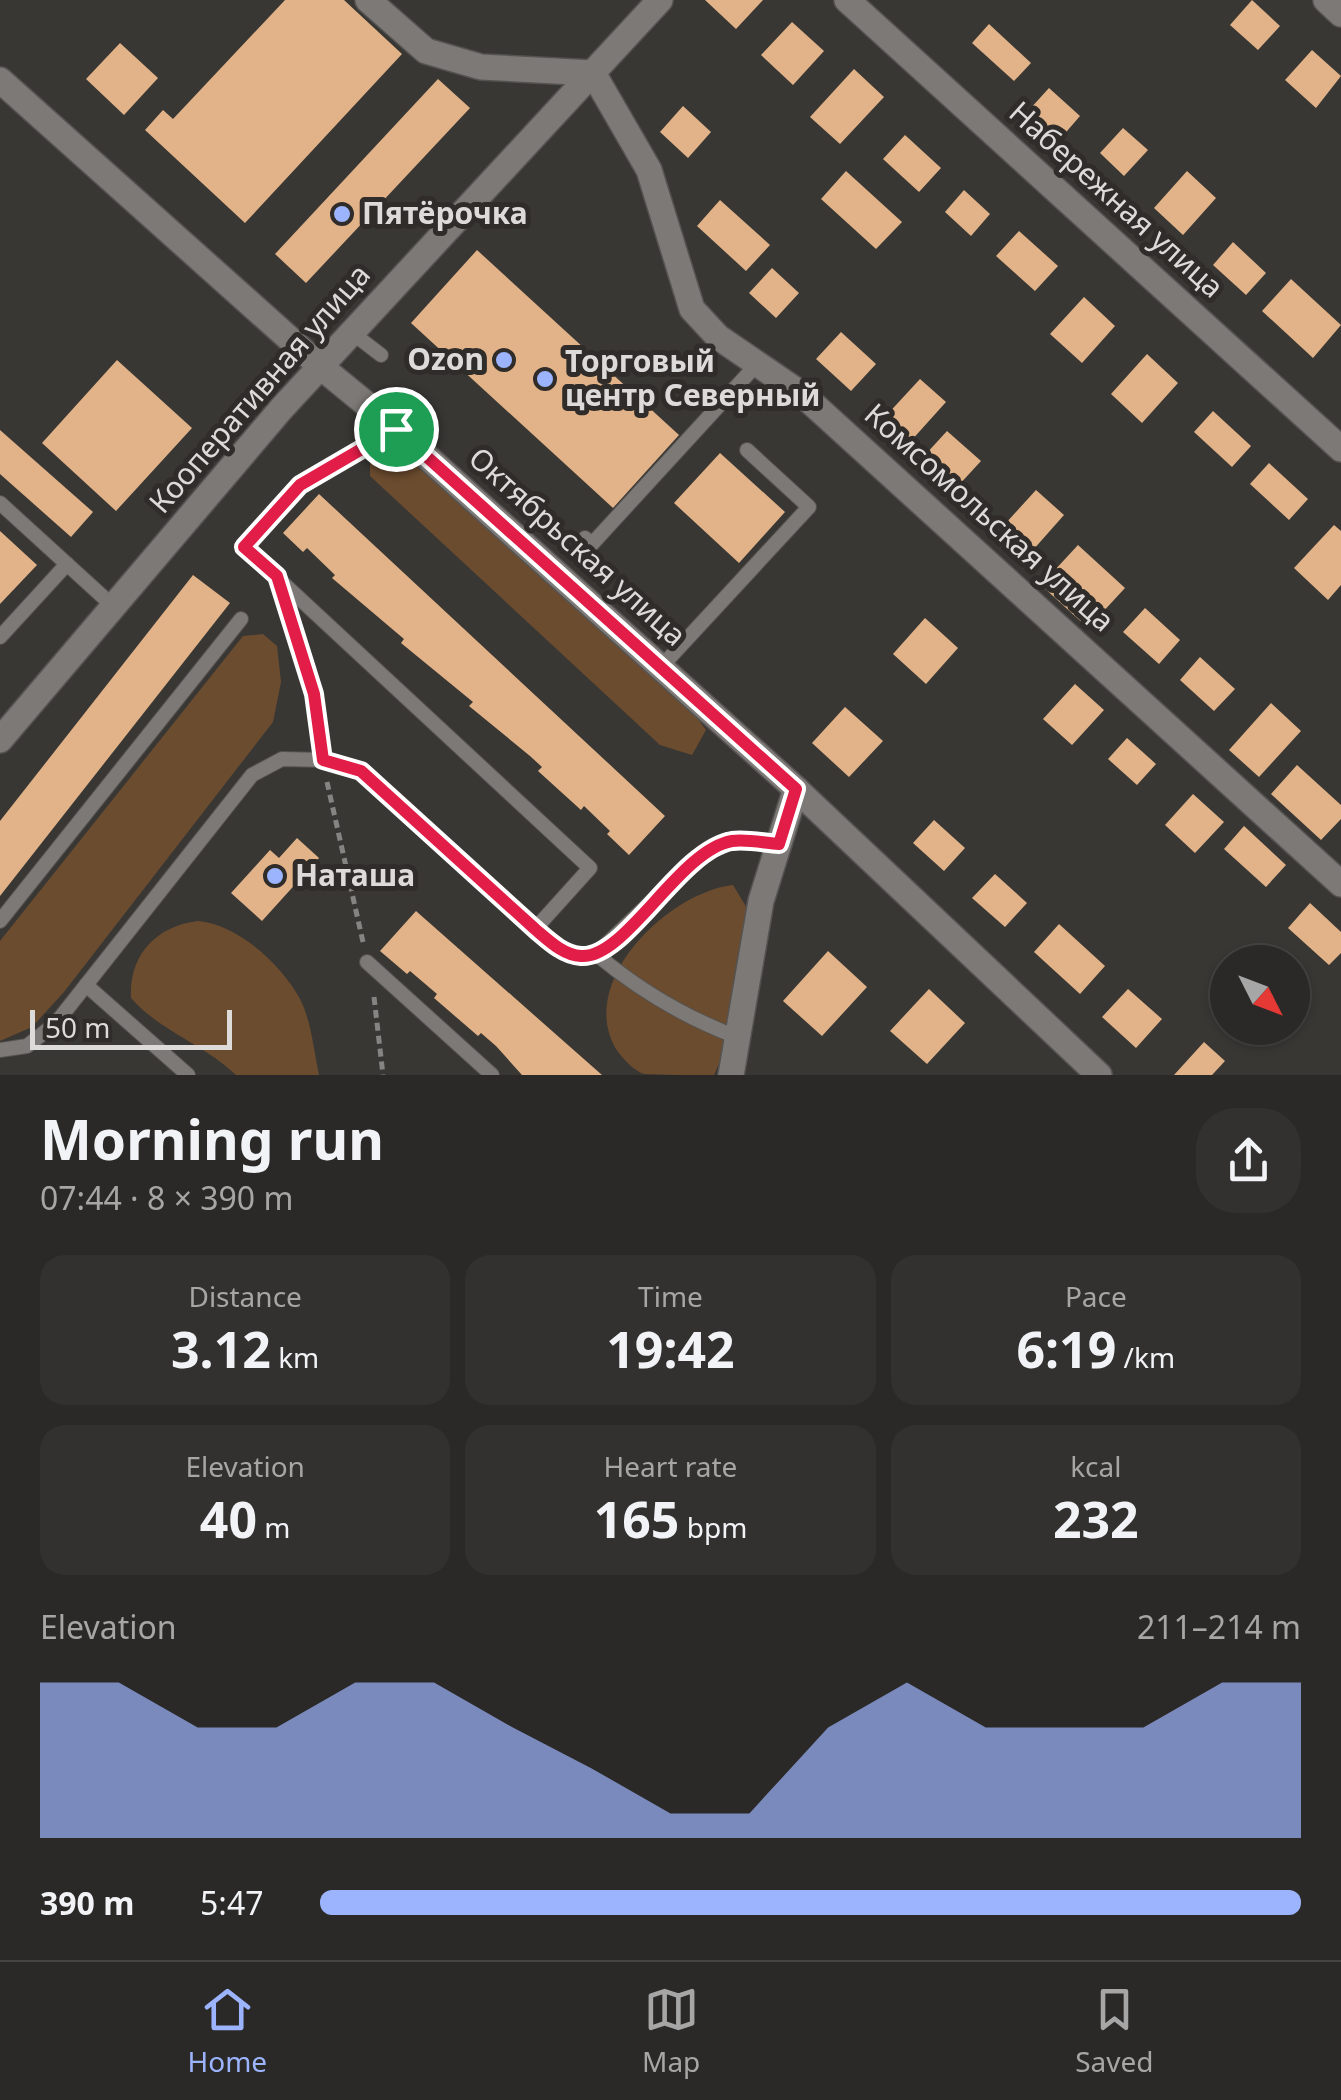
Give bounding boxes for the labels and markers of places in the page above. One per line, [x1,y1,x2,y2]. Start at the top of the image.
place label: Пятёрочка [362,192,528,233]
marker: Пятёрочка [331,203,353,225]
place label: Ozon [407,338,484,379]
place label: Торговый центр Северный [565,340,821,415]
marker: Ozon [493,349,515,371]
marker: Торговый центр Северный [534,368,556,390]
pin [354,387,439,472]
place label: Наташа [295,854,415,895]
marker: Наташа [264,865,286,887]

